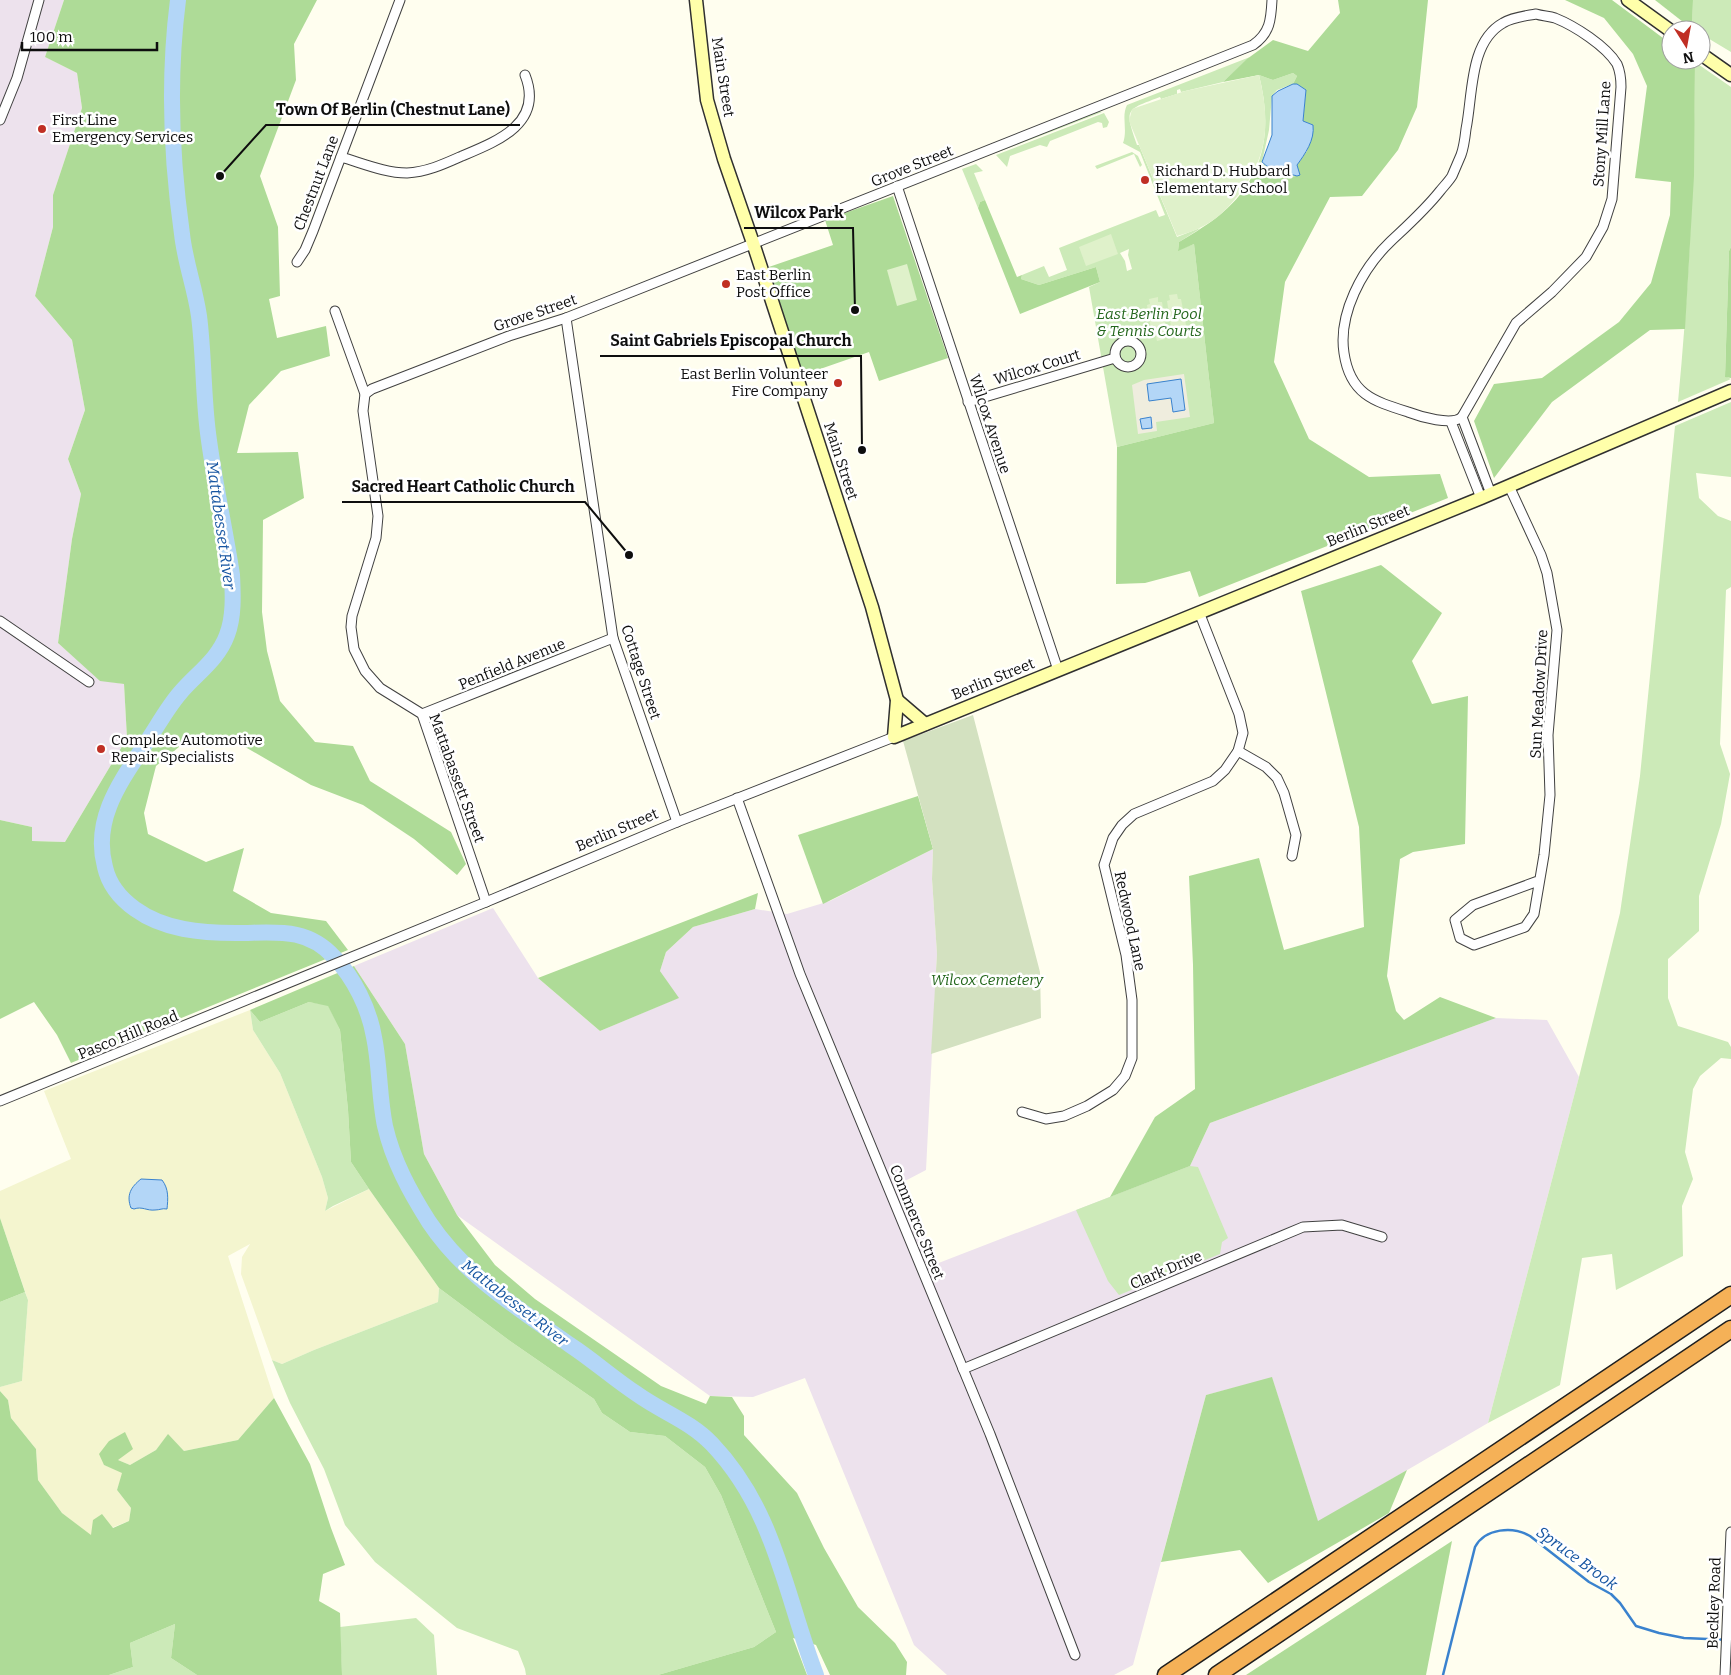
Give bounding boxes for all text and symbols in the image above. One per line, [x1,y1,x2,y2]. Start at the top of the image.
scale bar [22,20,158,52]
north arrow [1661,20,1711,70]
text: 100 m [30,28,73,46]
street label: Main Street [708,36,738,119]
text: N [1681,48,1695,67]
street label: Stony Mill Lane [1589,80,1615,188]
callout: Town Of Berlin (Chestnut Lane) [266,94,520,125]
text: Town Of Berlin (Chestnut Lane) [276,100,510,119]
place label: First Line Emergency Services [52,111,193,146]
marker: First Line Emergency Services [36,123,48,135]
street label: Chestnut Lane [290,133,342,233]
street label: Grove Street [868,141,956,191]
place label: Richard D. Hubbard Elementary School [1155,162,1291,197]
marker: Richard D. Hubbard Elementary School [1139,174,1151,186]
callout: Wilcox Park [744,197,853,228]
text: Wilcox Park [754,203,844,222]
place label: East Berlin Post Office [736,266,812,301]
marker: East Berlin Post Office [720,278,732,290]
street label: Grove Street [491,290,580,336]
park label: East Berlin Pool & Tennis Courts [1096,305,1202,340]
callout: Saint Gabriels Episcopal Church [600,325,861,356]
text: Saint Gabriels Episcopal Church [610,331,852,350]
street label: Wilcox Court [992,345,1083,389]
place label: East Berlin Volunteer Fire Company [681,365,828,400]
street label: Wilcox Avenue [966,372,1014,476]
marker: East Berlin Volunteer Fire Company [832,377,844,389]
street label: Main Street [820,420,862,503]
water label: Mattabesset River [203,460,240,592]
callout: Sacred Heart Catholic Church [342,471,585,502]
text: Sacred Heart Catholic Church [351,477,575,496]
street label: Berlin Street [1324,501,1413,551]
street label: Cottage Street [617,622,665,722]
street label: Sun Meadow Drive [1527,629,1551,759]
street label: Penfield Avenue [456,634,568,694]
street label: Berlin Street [949,654,1038,704]
street label: Mattabassett Street [425,711,489,845]
place label: Complete Automotive Repair Specialists [111,731,263,766]
marker: Complete Automotive Repair Specialists [95,743,107,755]
street label: Berlin Street [573,804,661,855]
street label: Redwood Lane [1111,870,1149,972]
park label: Wilcox Cemetery [931,971,1045,989]
street label: Pasco Hill Road [75,1007,181,1063]
street label: Commerce Street [886,1162,948,1282]
street label: Clark Drive [1127,1247,1205,1293]
water label: Mattabesset River [458,1256,573,1351]
water label: Spruce Brook [1533,1522,1621,1594]
street label: Beckley Road [1703,1557,1725,1649]

